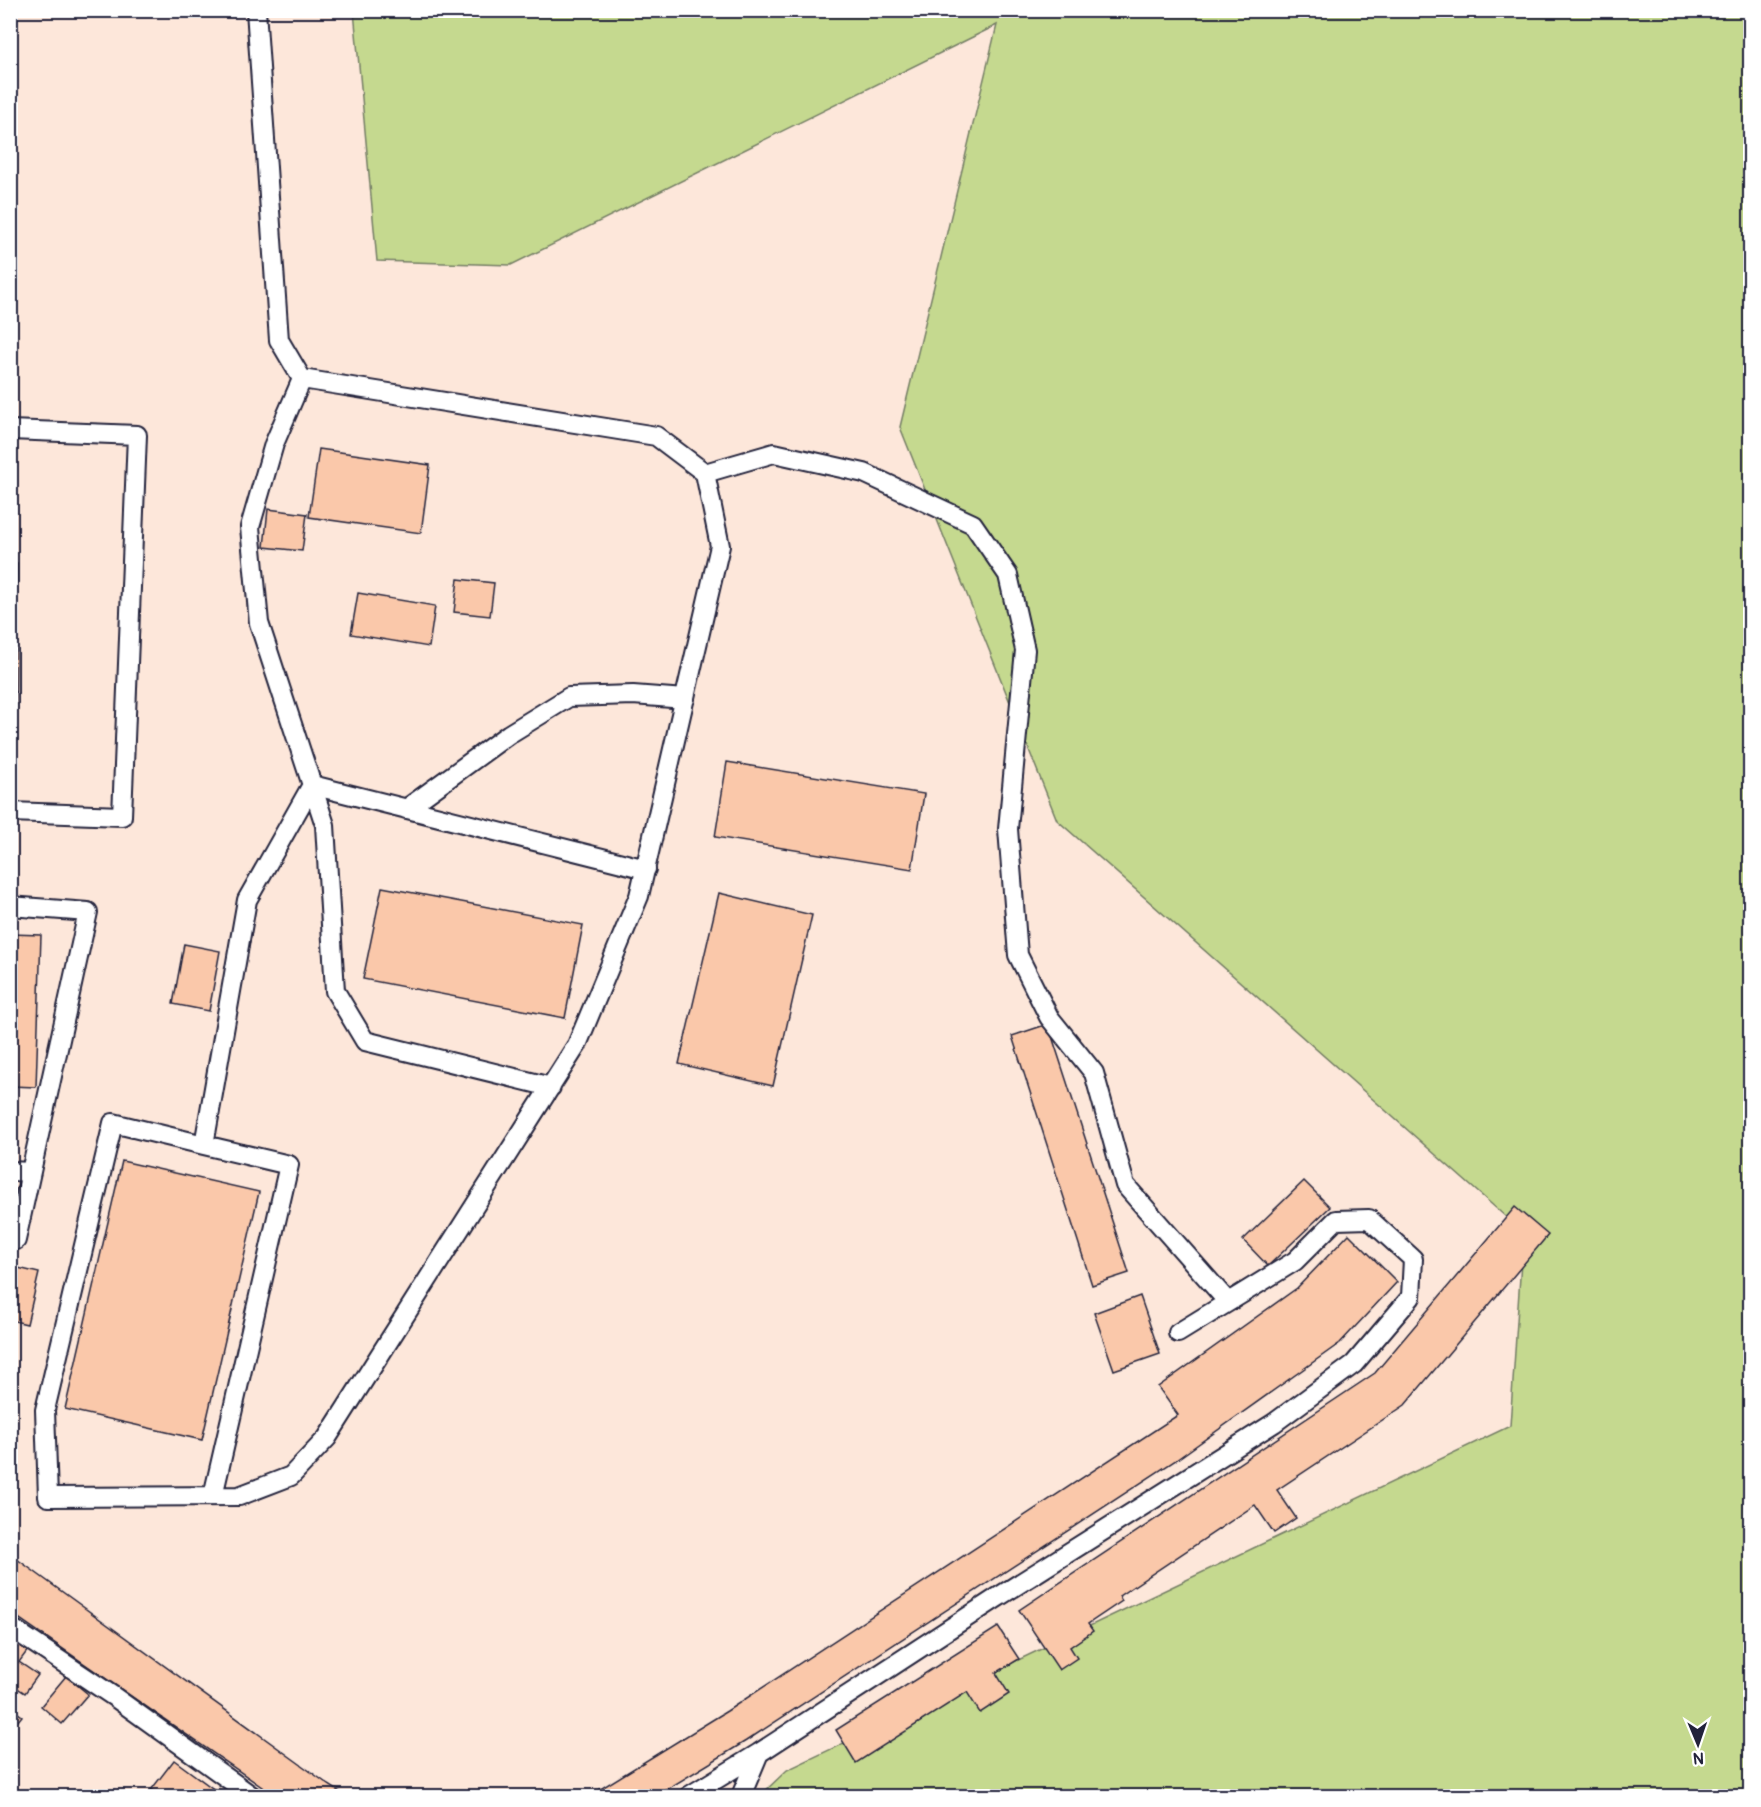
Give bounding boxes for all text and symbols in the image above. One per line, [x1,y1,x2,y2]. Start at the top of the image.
north arrow [1668,1714,1728,1774]
text: N [1693,1748,1704,1768]

